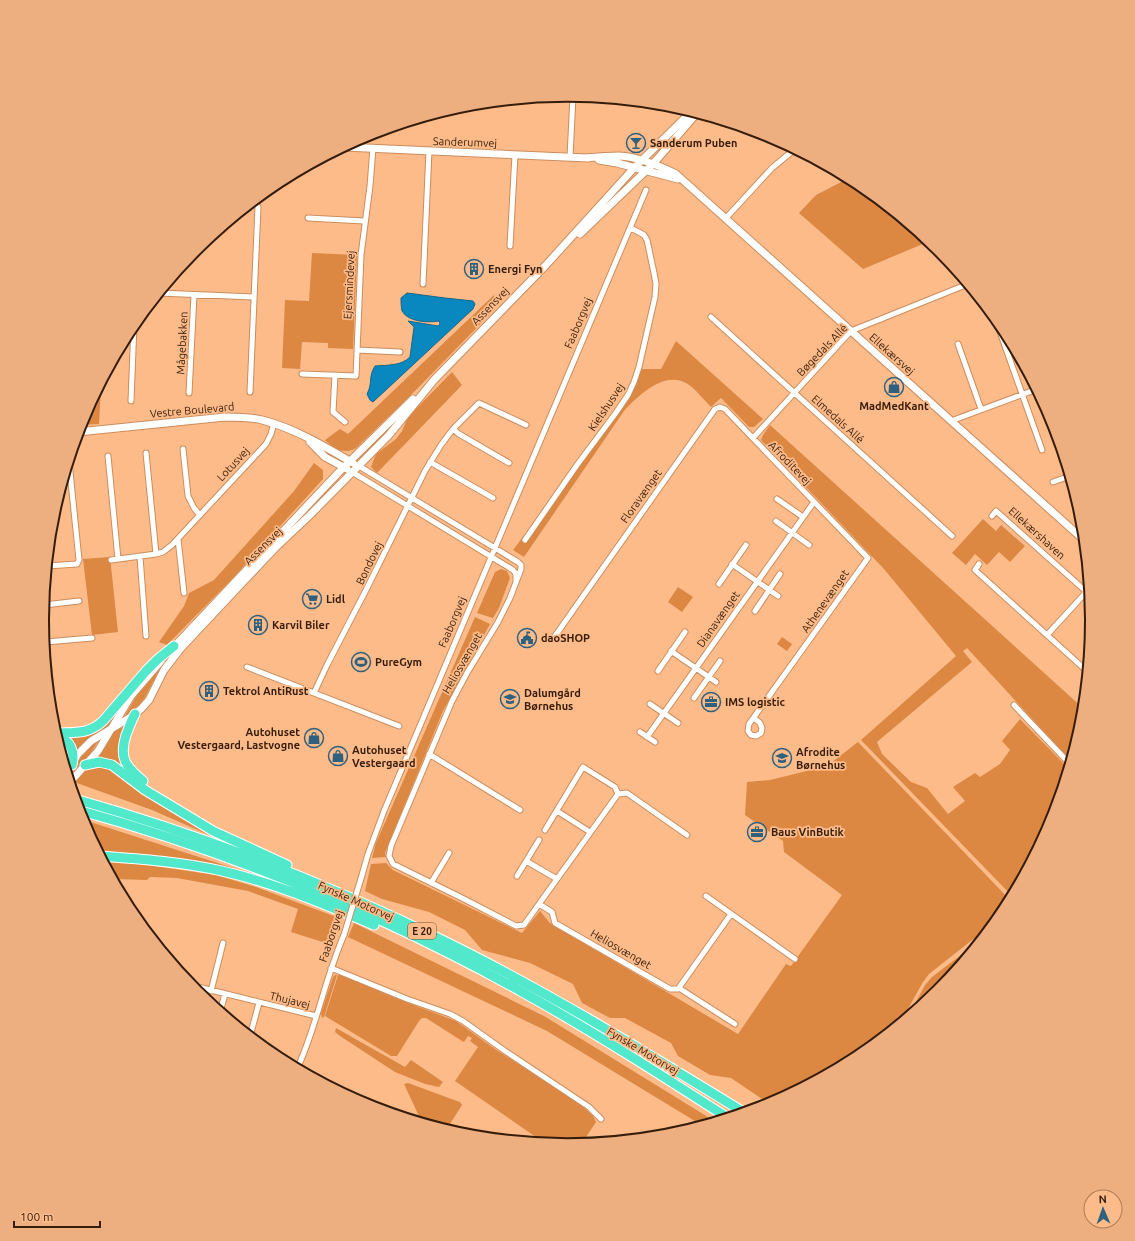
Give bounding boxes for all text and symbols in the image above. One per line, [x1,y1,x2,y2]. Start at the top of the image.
bar icon: Sanderum Puben [625,132,647,154]
street label: Sanderumvej [433,135,497,149]
place label: Sanderum Puben [650,137,738,149]
street label: Ejersmindevej [341,250,357,320]
building icon: Energi Fyn [463,258,485,280]
place label: Energi Fyn [488,263,542,275]
street label: Assensvej [469,285,511,327]
street label: Faaborgvej [562,296,594,350]
street label: Mågebakken [174,311,190,375]
street label: Bøgedals Allé [794,322,850,378]
street label: Ellekærsvej [867,331,917,377]
shop icon: MadMedKant [883,376,905,398]
street label: Kielshusvej [586,381,626,433]
street label: Elmedals Allé [810,393,866,445]
street label: Vestre Boulevard [149,400,235,420]
place label: MadMedKant [859,400,929,412]
street label: Afroditevej [766,439,814,487]
street label: Lotusvej [214,445,252,483]
street label: Floravænget [618,466,664,525]
street label: Ellekærshaven [1006,505,1068,561]
street label: Assensvej [242,525,284,567]
street label: Bondovej [353,539,385,587]
street label: Athenevænget [799,567,852,635]
supermarket icon: Lidl [301,588,323,610]
street label: Dianavænget [694,588,742,649]
place label: Lidl [326,593,346,605]
street label: Faaborgvej [436,595,468,649]
building icon: Karvil Biler [247,614,269,636]
place label: Karvil Biler [272,619,330,631]
public building icon: daoSHOP [516,627,538,649]
street label: Heliosvænget [440,630,485,696]
place label: daoSHOP [541,632,590,644]
sports icon: PureGym [350,651,372,673]
place label: PureGym [375,656,422,668]
building icon: Tektrol AntiRust [198,680,220,702]
place label: Tektrol AntiRust [223,685,309,697]
place label: Dalumgård Børnehus [524,687,581,712]
school or university icon: Dalumgård Børnehus [499,688,521,710]
office icon: IMS logistic [700,691,722,713]
place label: IMS logistic [725,696,785,708]
place label: Autohuset Vestergaard, Lastvogne [177,726,300,751]
shop icon: Autohuset Vestergaard, Lastvogne [303,727,325,749]
place label: Autohuset Vestergaard [352,744,415,769]
shop icon: Autohuset Vestergaard [327,745,349,767]
place label: Afrodite Børnehus [796,746,845,771]
school or university icon: Afrodite Børnehus [771,747,793,769]
office icon: Baus VinButik [746,821,768,843]
place label: Baus VinButik [771,826,845,838]
street label: Fynske Motorvej [316,879,396,923]
street label: Faaborgvej [317,908,345,964]
road number: E 20 [408,923,436,939]
street label: Heliosvænget [588,927,654,972]
street label: Thujavej [269,989,311,1011]
street label: Fynske Motorvej [605,1025,681,1077]
north arrow [1083,1189,1123,1229]
text: N [1098,1193,1107,1205]
scale bar [14,1203,100,1229]
text: 100 m [20,1210,53,1223]

